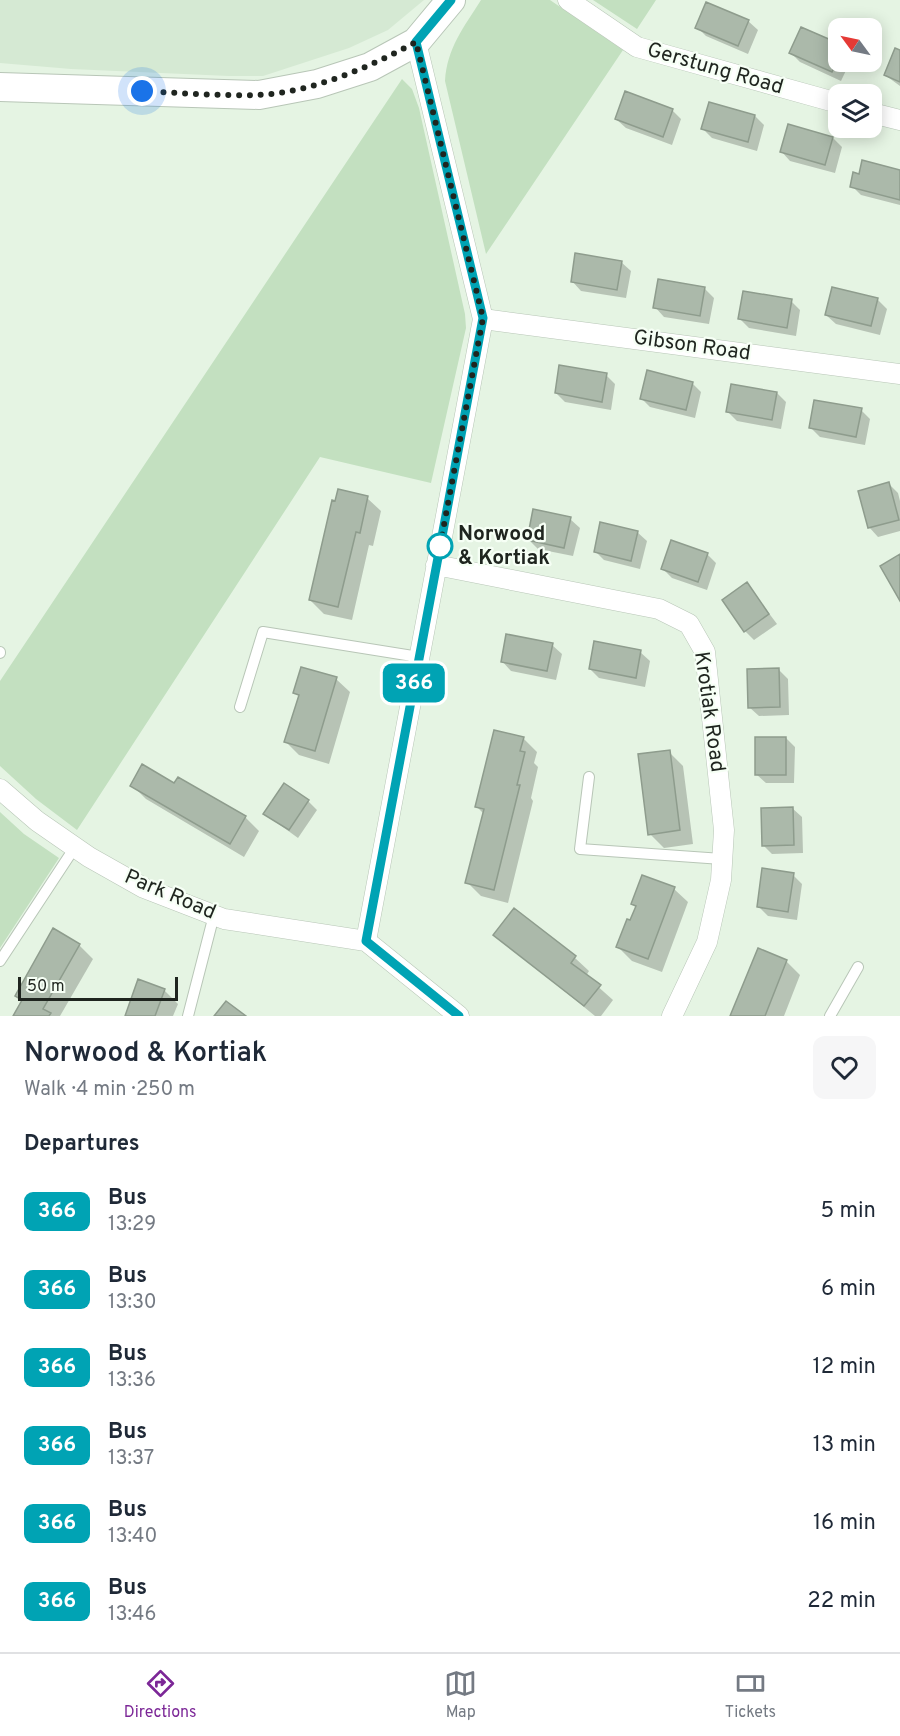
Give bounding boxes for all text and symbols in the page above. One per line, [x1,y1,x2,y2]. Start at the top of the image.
north arrow [828,18,882,72]
map controls [828,18,882,138]
street label: Gerstung Road [644,37,786,101]
your location [127,76,157,106]
button: layers [828,84,882,138]
street label: Gibson Road [632,324,752,368]
place label: Norwood & Kortiak [458,521,550,572]
marker: Norwood & Kortiak [427,533,453,559]
street label: Krotiak Road [687,650,731,774]
line badge: 366 [380,664,448,702]
text: 366 [395,670,433,697]
street label: Park Road [120,864,220,926]
scale bar [18,974,178,1001]
text: 50 m [27,977,65,997]
text: Norwood & Kortiak [24,1036,267,1072]
button: heart [813,1036,876,1099]
text: Walk · 4 min · 250 m [24,1077,195,1103]
text: Departures [24,1131,140,1158]
text: Bus [108,1185,147,1212]
text: 366 [38,1198,76,1225]
text: 5 min [821,1198,876,1225]
text: 13:29 [108,1212,156,1238]
text: Bus [108,1263,147,1290]
text: 366 [38,1276,76,1303]
text: 6 min [821,1276,876,1303]
text: 13:30 [108,1290,157,1316]
text: Bus [108,1341,147,1368]
text: 366 [38,1354,76,1381]
text: 12 min [813,1354,876,1381]
text: 13:36 [108,1368,156,1394]
text: Bus [108,1419,147,1446]
text: 366 [38,1432,76,1459]
text: 13 min [813,1432,876,1459]
text: 13:37 [108,1446,154,1472]
text: Bus [108,1497,147,1524]
text: 366 [38,1510,76,1537]
text: 16 min [813,1510,876,1537]
text: 13:40 [108,1524,157,1550]
text: Bus [108,1575,147,1602]
text: 366 [38,1588,76,1615]
text: 22 min [807,1588,876,1615]
text: 13:46 [108,1602,156,1628]
tab: Directions [124,1667,197,1723]
tab: Map [444,1667,477,1723]
tab: Tickets [725,1667,776,1723]

